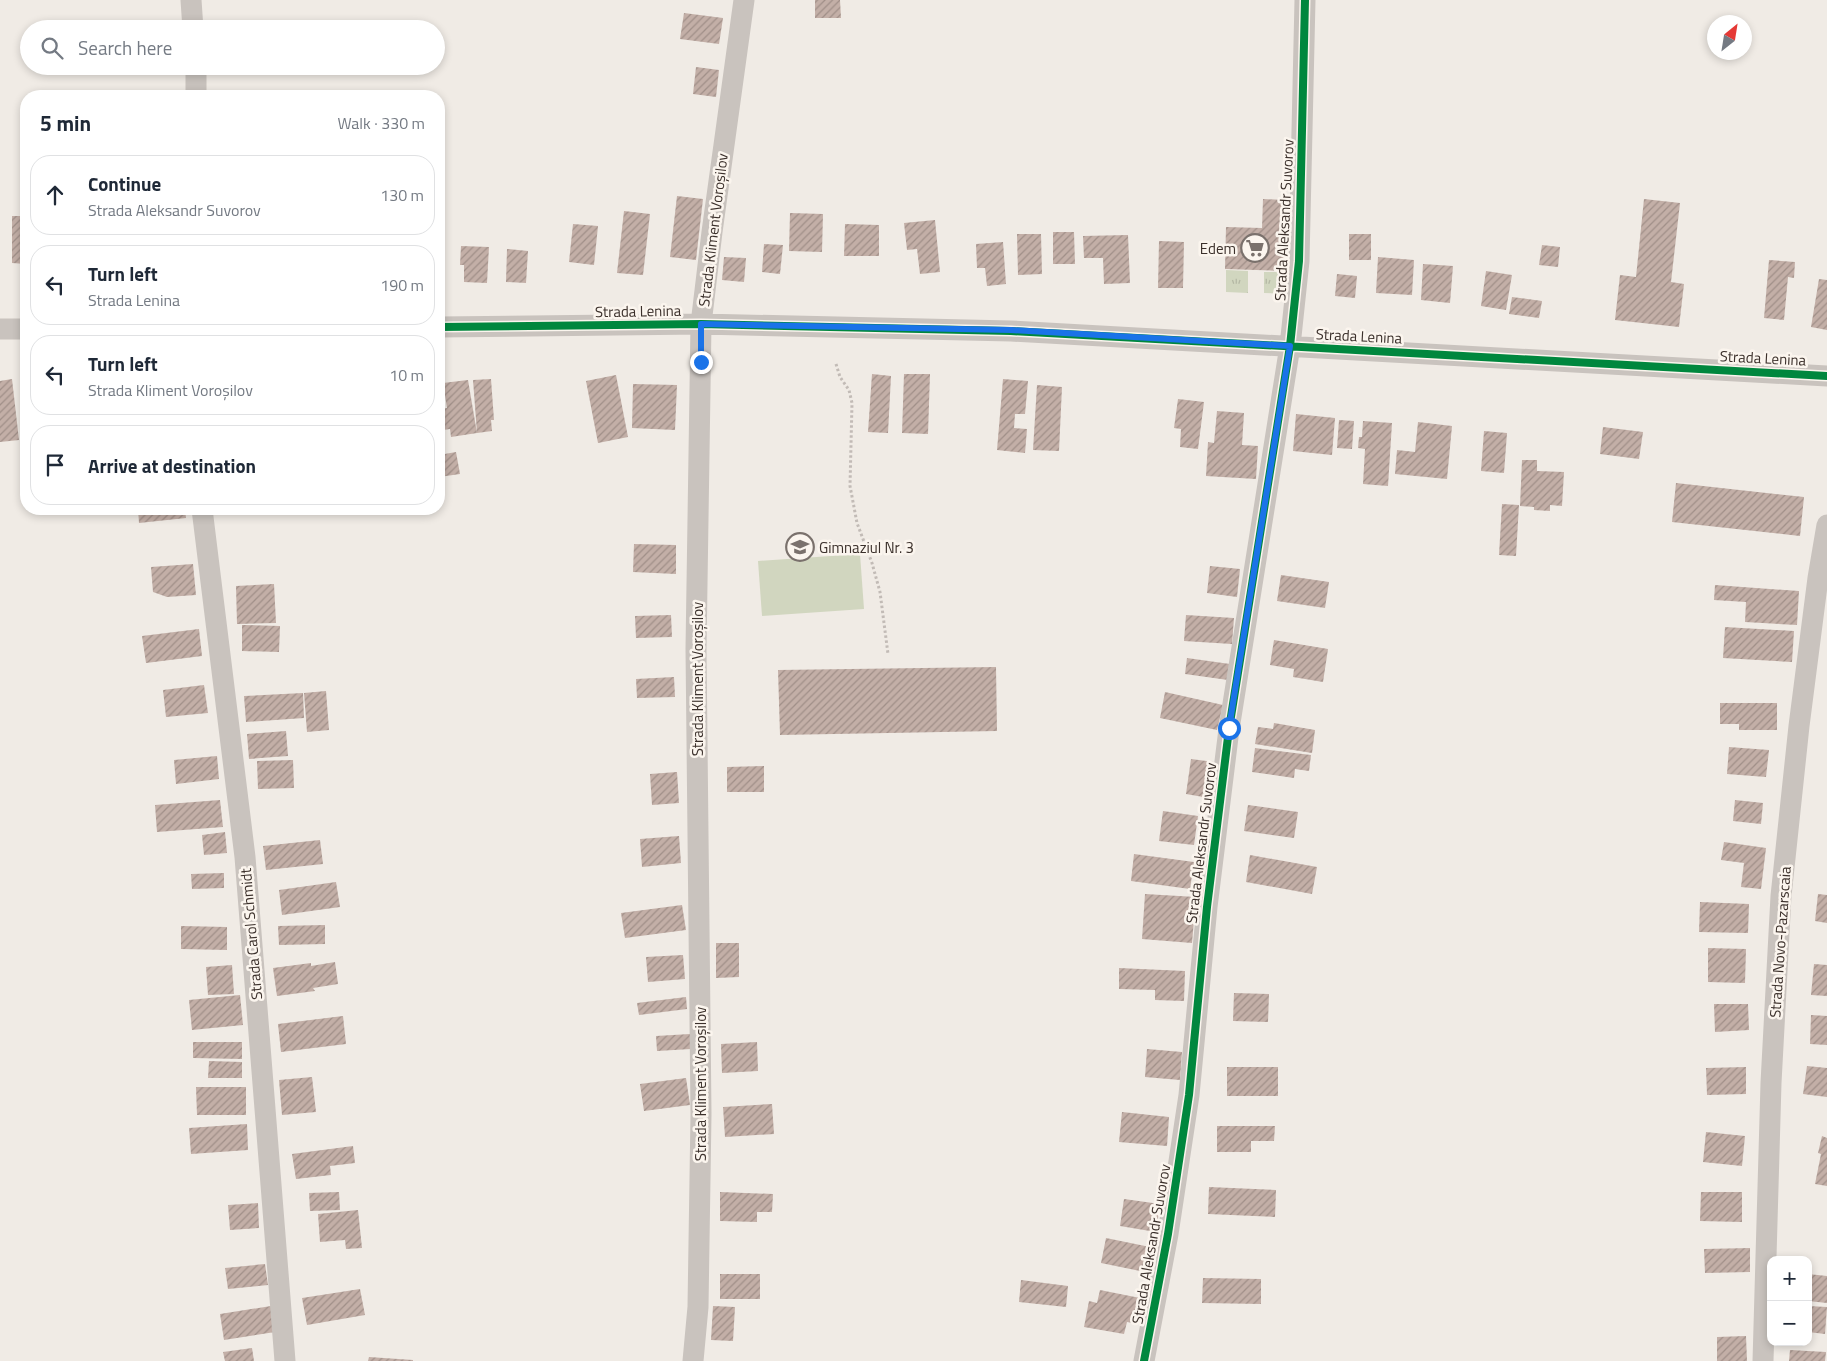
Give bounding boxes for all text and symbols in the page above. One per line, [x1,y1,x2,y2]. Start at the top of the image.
north arrow [1707,15,1752,60]
search box [20,20,445,75]
text: Search here [78,33,172,62]
icon: search [38,34,66,62]
text: 5 min [40,107,91,139]
text: Walk · 330 m [337,111,425,135]
street label: Strada Aleksandr Suvorov [1268,139,1300,301]
street label: Strada Kliment Voroșilov [692,152,734,308]
text: Continue [88,169,161,198]
icon: ahead [41,181,69,209]
text: 130 m [380,183,424,207]
text: Strada Aleksandr Suvorov [88,198,261,222]
supermarket icon: Edem [1240,233,1270,263]
place label: Edem [1200,237,1236,260]
text: Turn left [88,259,158,288]
icon: left [41,271,69,299]
text: 190 m [380,273,424,297]
text: Strada Lenina [88,288,180,312]
street label: Strada Lenina [595,299,682,323]
street label: Strada Lenina [1315,322,1403,350]
street label: Strada Lenina [1719,344,1807,372]
text: Turn left [88,349,158,378]
route end [690,351,713,374]
icon: left [41,361,69,389]
text: 10 m [389,363,424,387]
text: Strada Kliment Voroșilov [88,378,253,402]
icon: arrive [41,451,69,479]
text: Arrive at destination [88,451,256,480]
school or university icon: Gimnaziul Nr. 3 [785,532,815,562]
place label: Gimnaziul Nr. 3 [819,536,914,559]
street label: Strada Kliment Voroșilov [686,602,709,756]
route start [1218,717,1241,740]
street label: Strada Aleksandr Suvorov [1180,761,1222,925]
street label: Strada Novo-Pazarscaia [1763,865,1797,1019]
street label: Strada Carol Schmidt [234,867,268,1001]
street label: Strada Kliment Voroșilov [689,1007,712,1161]
street label: Strada Aleksandr Suvorov [1126,1162,1176,1326]
map controls [1767,1256,1812,1346]
button: + [1767,1256,1812,1301]
button: − [1767,1301,1812,1346]

